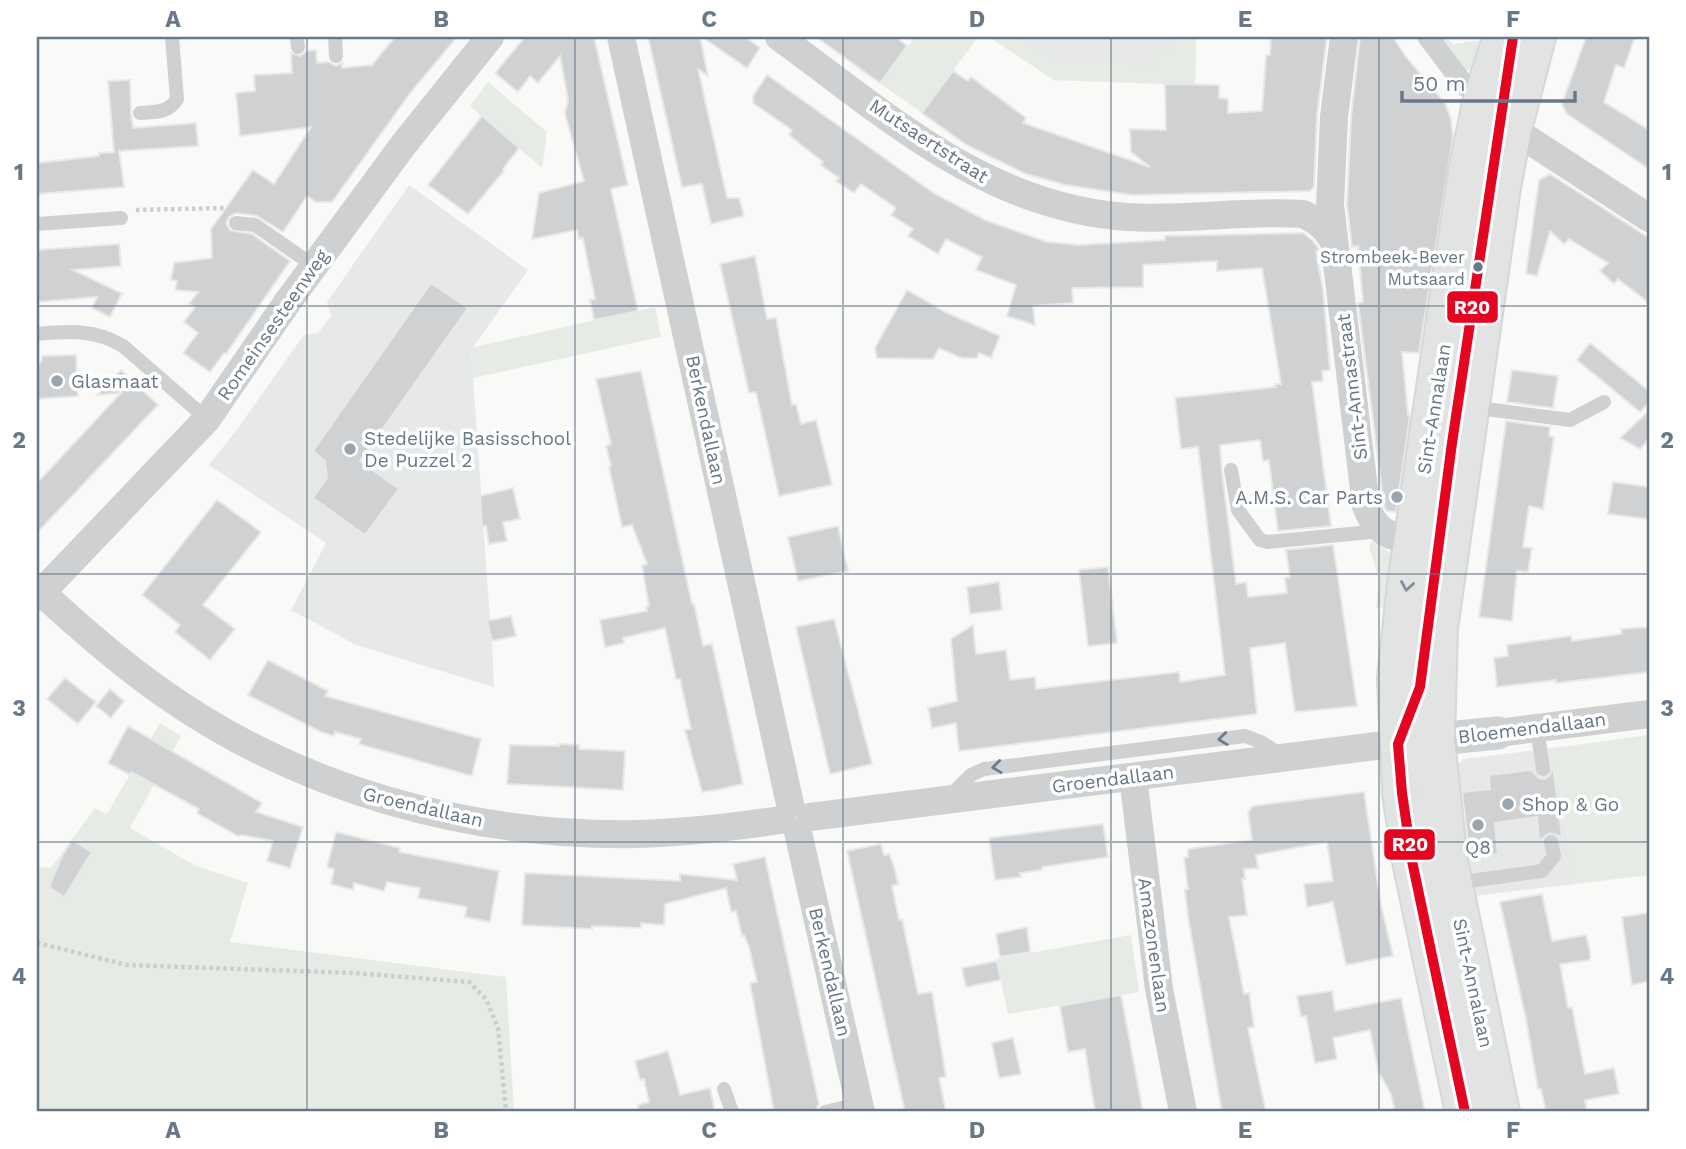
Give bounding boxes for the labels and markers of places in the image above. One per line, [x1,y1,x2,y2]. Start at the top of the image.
place label: Strombeek-Bever Mutsaard [1320,247,1465,289]
marker: Strombeek-Bever Mutsaard [1471,260,1485,274]
place label: Glasmaat [71,370,159,393]
marker: Glasmaat [49,373,65,389]
place label: Stedelijke Basisschool De Puzzel 2 [364,427,571,472]
marker: Stedelijke Basisschool De Puzzel 2 [342,441,358,457]
place label: A.M.S. Car Parts [1235,486,1383,509]
marker: A.M.S. Car Parts [1389,489,1405,505]
place label: Shop & Go [1522,793,1619,816]
marker: Shop & Go [1500,796,1516,812]
marker: Q8 [1470,817,1486,833]
place label: Q8 [1465,836,1491,859]

